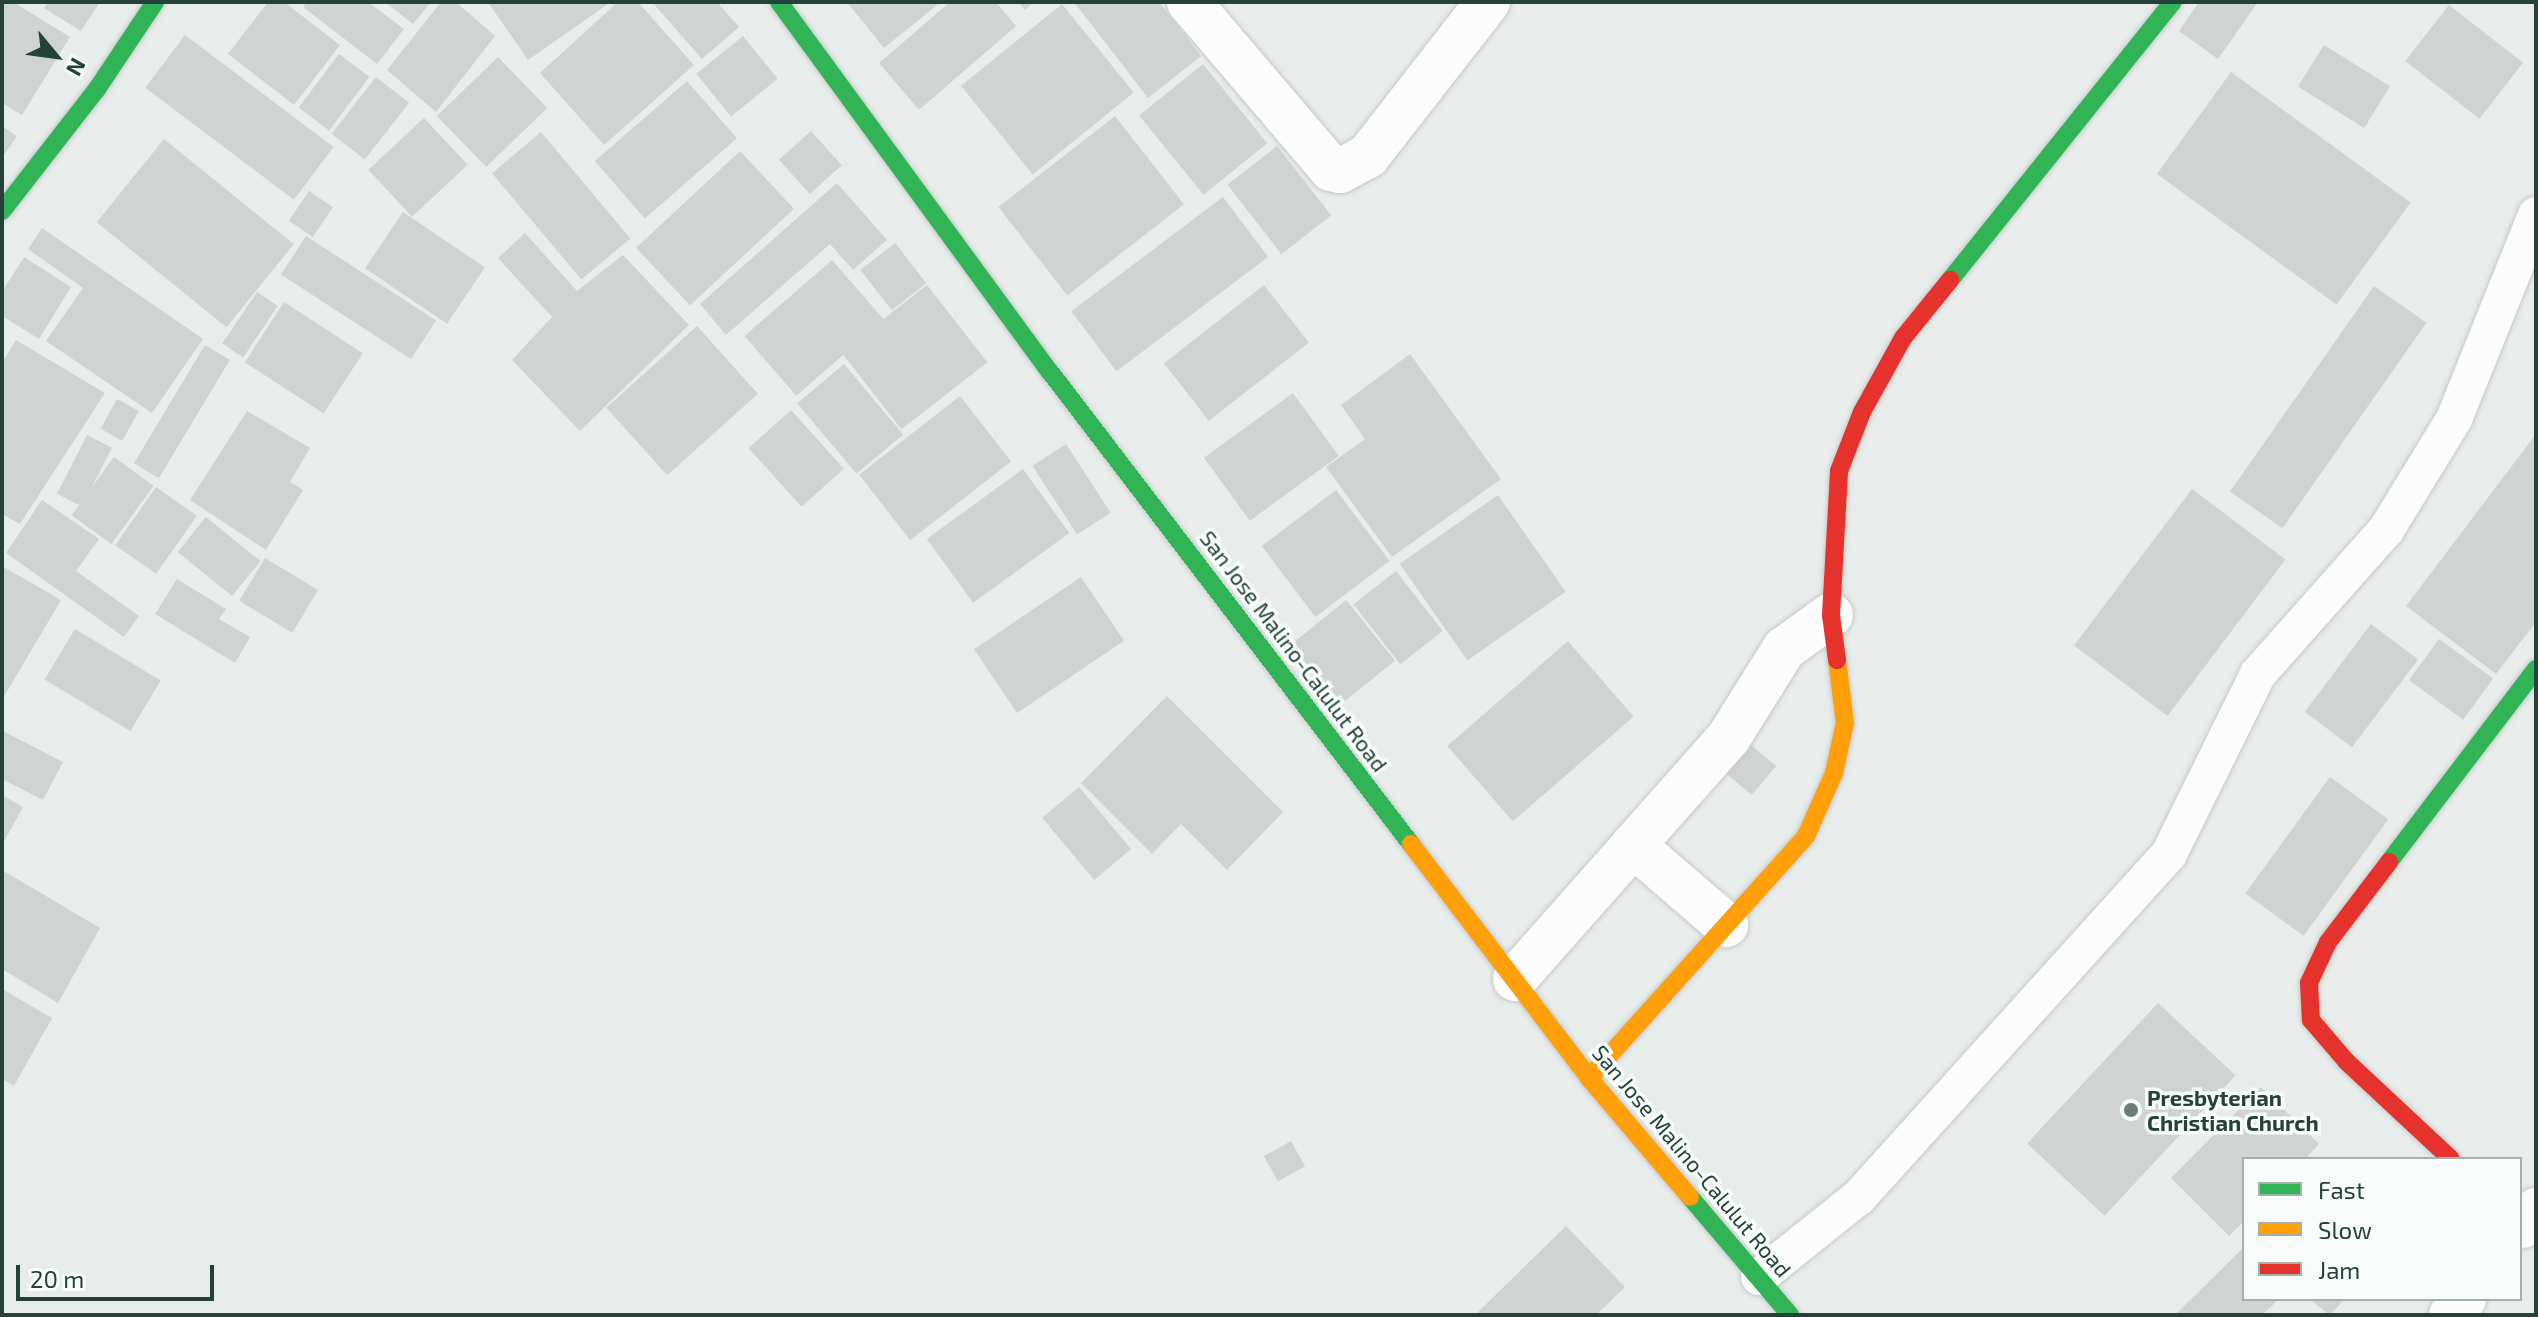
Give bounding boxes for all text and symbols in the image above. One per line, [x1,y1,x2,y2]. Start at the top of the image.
north arrow [16,16,96,96]
text: N [62,54,92,81]
street label: San Jose Malino-Calulut Road [1195,525,1393,777]
street label: San Jose Malino-Calulut Road [1587,1039,1797,1283]
place label: Presbyterian Christian Church [2147,1084,2319,1136]
marker: Presbyterian Christian Church [2122,1101,2140,1119]
legend [2242,1157,2522,1301]
text: Fast [2318,1175,2365,1204]
text: Slow [2318,1215,2372,1244]
scale bar [20,1249,218,1299]
text: Jam [2318,1255,2360,1284]
text: 20 m [30,1264,84,1293]

